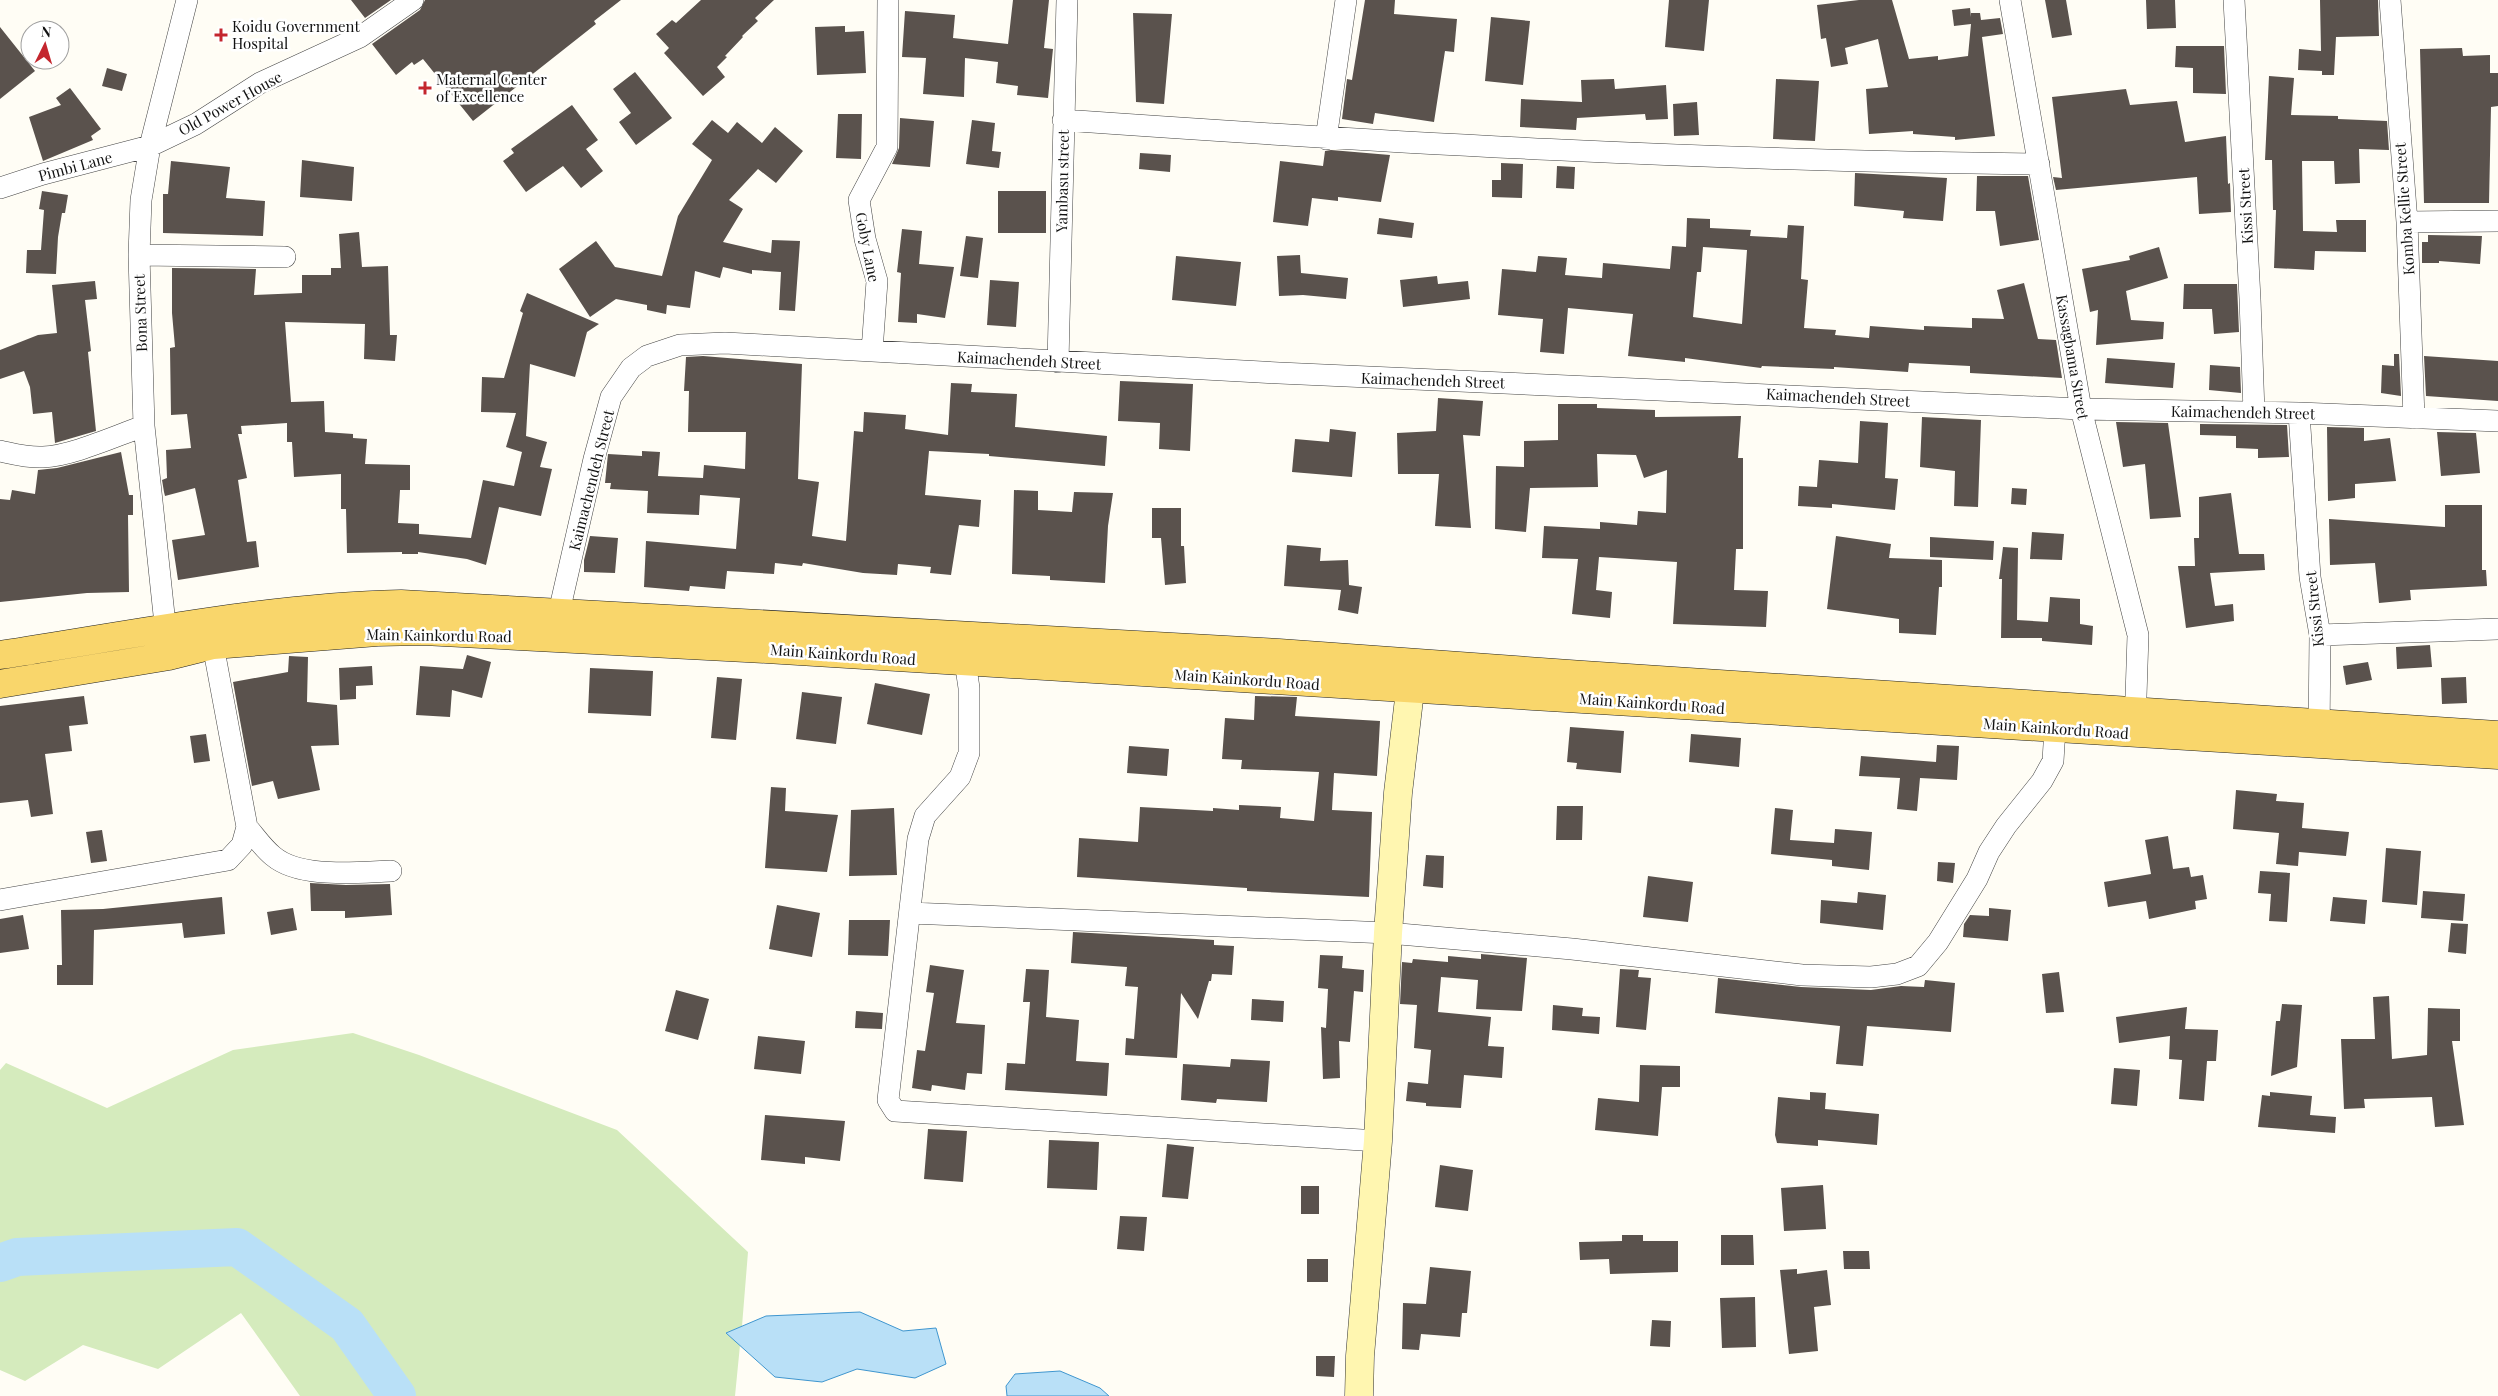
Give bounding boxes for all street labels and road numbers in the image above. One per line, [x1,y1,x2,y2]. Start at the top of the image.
street label: Old Power House [175,66,285,140]
street label: Yambasu street [1051,129,1073,233]
street label: Komba Kellie Street [2389,141,2419,276]
street label: Pimbi Lane [36,147,114,185]
street label: Kissi Street [2233,167,2257,244]
street label: Goby Lane [851,210,885,284]
street label: Bona Street [129,273,151,352]
street label: Kassagbama Street [2052,293,2094,422]
street label: Kaimachendeh Street [956,346,1102,374]
street label: Kaimachendeh Street [1361,367,1506,393]
street label: Kaimachendeh Street [1765,383,1911,411]
street label: Kaimachendeh Street [2171,401,2316,423]
street label: Kaimachendeh Street [564,407,618,552]
street label: Kissi Street [2300,569,2328,648]
street label: Main Kainkordu Road [366,624,512,646]
street label: Main Kainkordu Road [770,639,917,669]
street label: Main Kainkordu Road [1174,664,1321,694]
street label: Main Kainkordu Road [1579,688,1726,718]
street label: Main Kainkordu Road [1983,713,2130,743]

